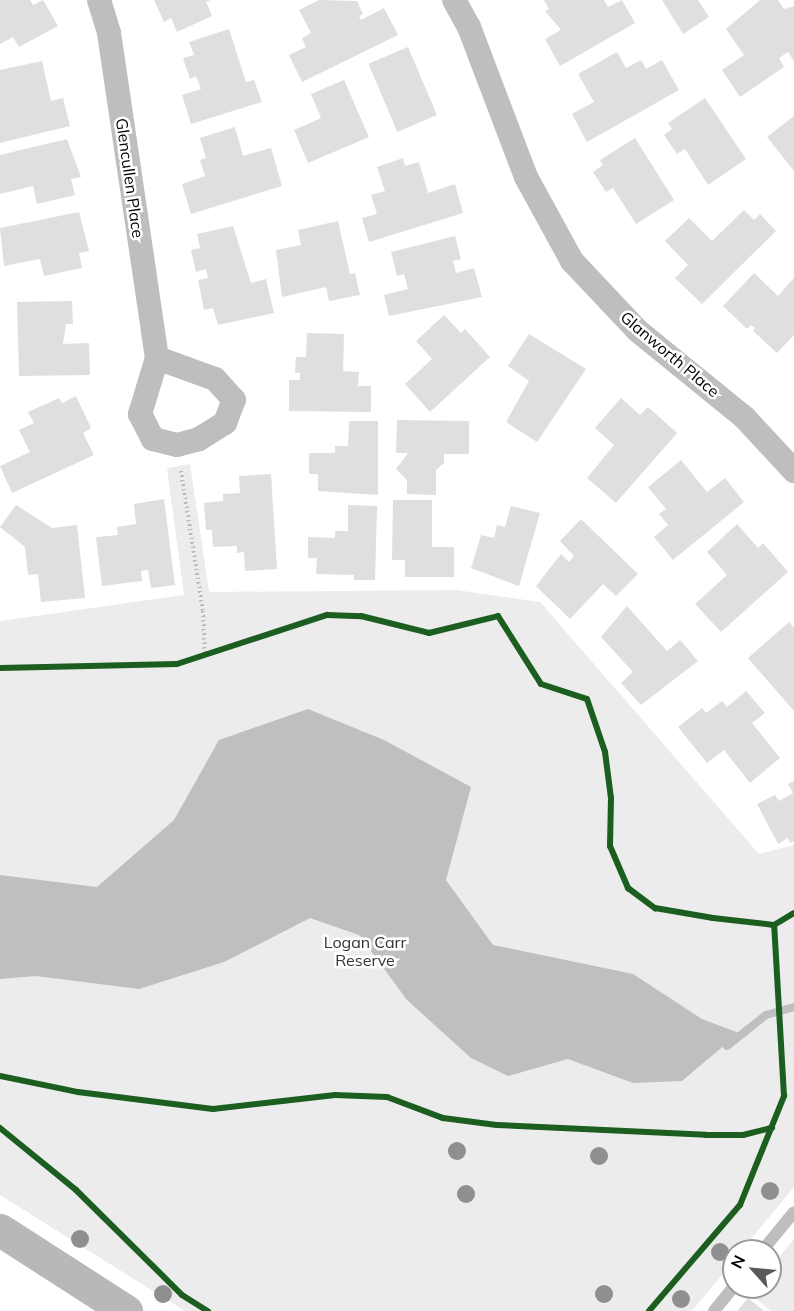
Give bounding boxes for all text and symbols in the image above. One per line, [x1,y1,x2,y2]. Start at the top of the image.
street label: Glencullen Place [112,117,148,239]
street label: Glanworth Place [617,307,723,401]
park label: Logan Carr Reserve [324,932,406,970]
north arrow [722,1239,782,1299]
text: N [726,1252,749,1272]

